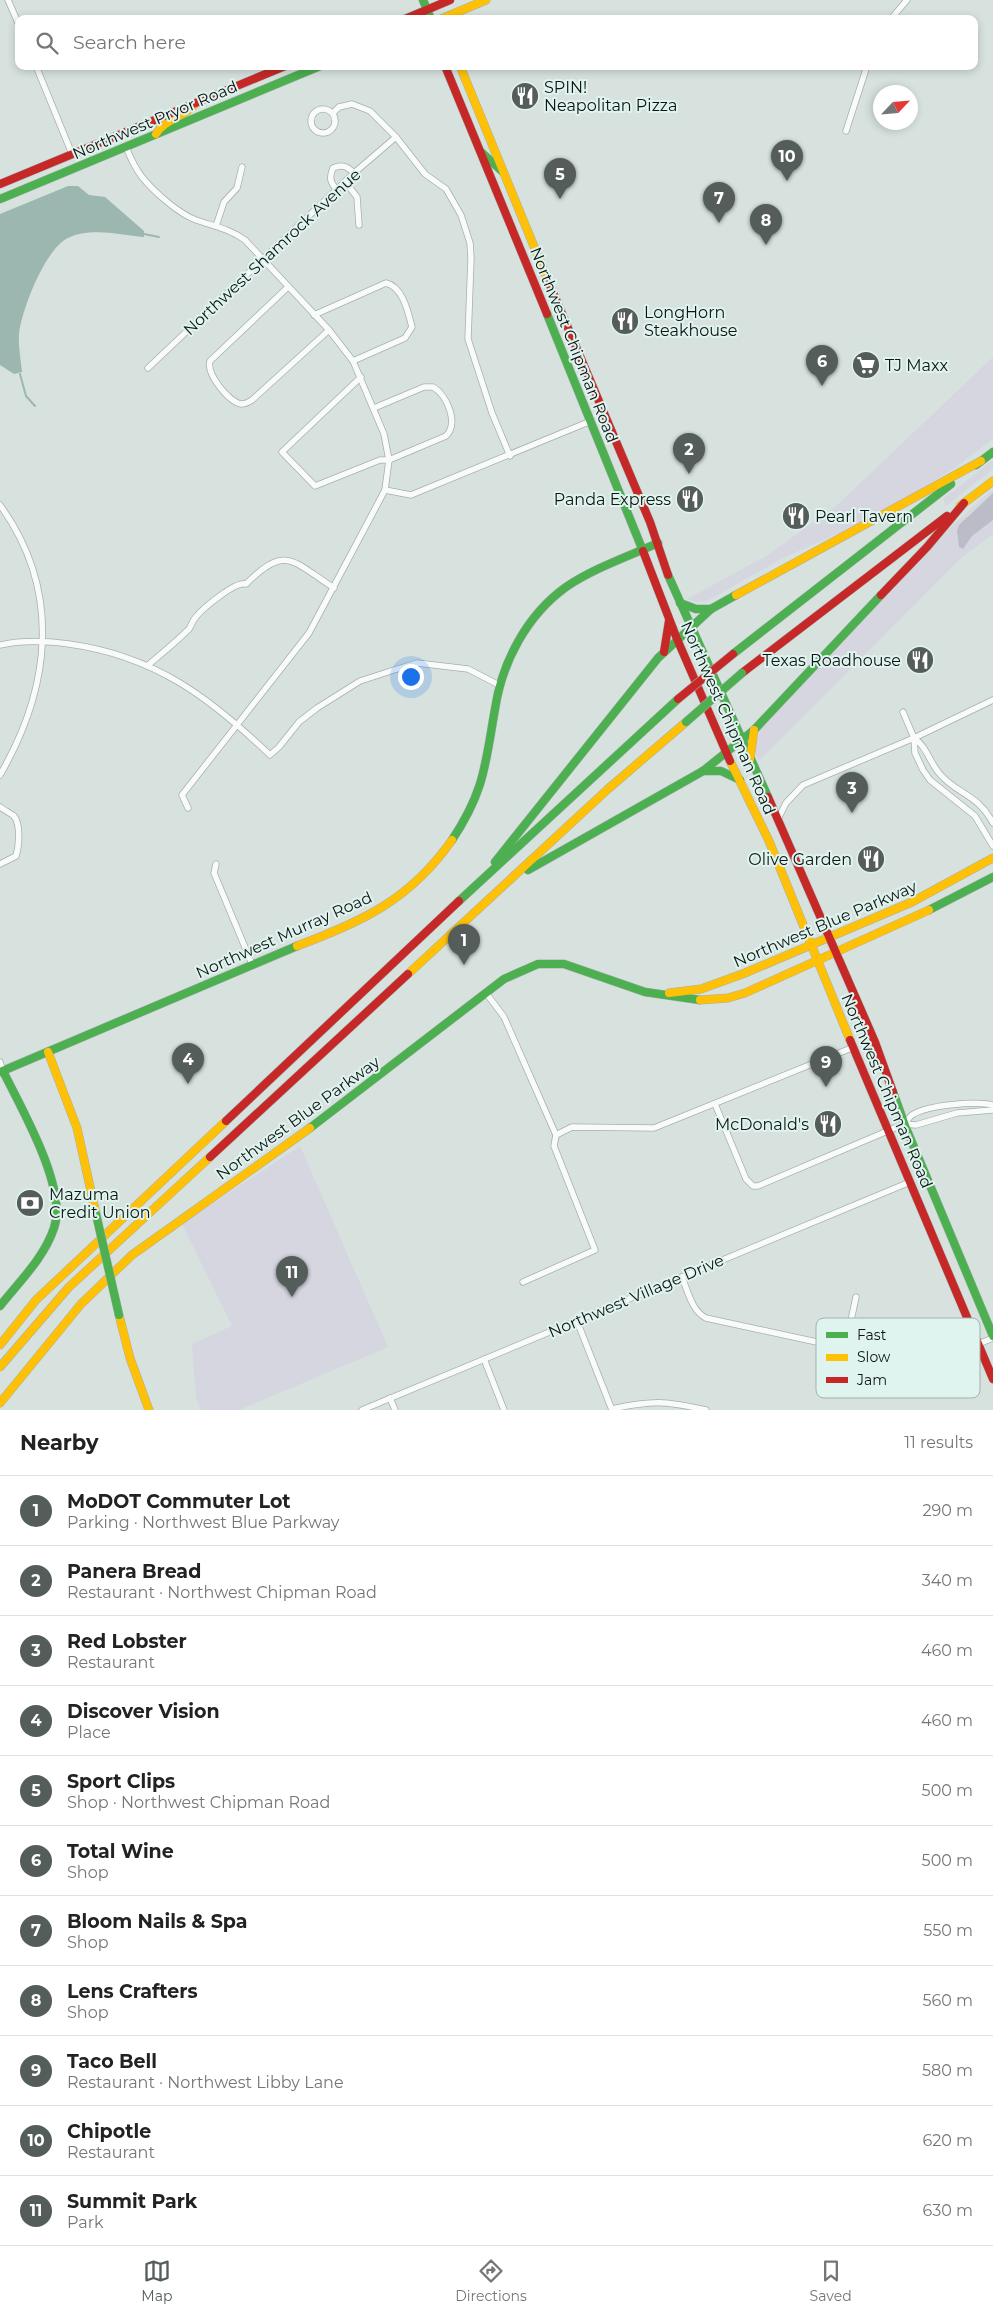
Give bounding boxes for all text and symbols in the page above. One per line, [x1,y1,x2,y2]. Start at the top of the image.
search box [15,15,978,70]
icon: search [33,29,61,57]
text: Search here [73,31,186,54]
street label: Northwest Pryor Road [70,77,240,163]
place label: SPIN! Neapolitan Pizza [544,78,677,115]
restaurant icon: SPIN! Neapolitan Pizza [510,81,540,111]
north arrow [873,85,918,130]
pin: 10 [771,140,803,181]
pin: 5 [544,158,576,199]
street label: Northwest Shamrock Avenue [180,165,364,339]
pin: 7 [703,182,735,223]
pin: 8 [750,204,782,245]
street label: Northwest Chipman Road [526,244,622,446]
place label: LongHorn Steakhouse [644,303,738,340]
restaurant icon: LongHorn Steakhouse [610,306,640,336]
pin: 6 [806,345,838,386]
supermarket icon: TJ Maxx [851,350,881,380]
place label: TJ Maxx [885,356,948,375]
pin: 2 [673,433,705,474]
restaurant icon: Panda Express [675,484,705,514]
place label: Panda Express [554,490,671,509]
restaurant icon: Pearl Tavern [781,501,811,531]
place label: Pearl Tavern [815,507,913,526]
street label: Northwest Chipman Road [677,618,779,818]
restaurant icon: Texas Roadhouse [905,645,935,675]
place label: Texas Roadhouse [763,651,901,670]
your location [398,664,424,690]
pin: 3 [836,772,868,813]
restaurant icon: Olive Garden [856,844,886,874]
place label: Olive Garden [748,850,852,869]
street label: Northwest Blue Parkway [730,877,920,971]
street label: Northwest Murray Road [193,888,375,982]
pin: 1 [448,924,480,965]
street label: Northwest Chipman Road [837,991,937,1191]
pin: 4 [172,1043,204,1084]
pin: 9 [810,1046,842,1087]
street label: Northwest Blue Parkway [213,1052,384,1184]
restaurant icon: McDonald's [813,1109,843,1139]
place label: McDonald's [715,1115,809,1134]
place label: Mazuma Credit Union [49,1185,151,1222]
bank icon: Mazuma Credit Union [15,1188,45,1218]
street label: Northwest Village Drive [545,1250,727,1342]
pin: 11 [276,1256,308,1297]
legend [816,1318,980,1398]
text: Fast [857,1326,887,1344]
text: Slow [857,1348,891,1366]
text: Jam [856,1371,887,1389]
text: Nearby [20,1430,99,1455]
text: 11 results [904,1433,973,1452]
text: MoDOT Commuter Lot [67,1490,291,1513]
text: 1 [33,1501,39,1520]
text: 290 m [922,1501,973,1520]
text: Parking · Northwest Blue Parkway [67,1513,340,1532]
text: Panera Bread [67,1560,201,1583]
text: 2 [31,1571,41,1590]
text: 340 m [922,1571,973,1590]
text: Restaurant · Northwest Chipman Road [67,1583,377,1602]
text: Red Lobster [67,1630,187,1653]
text: 3 [31,1641,41,1660]
text: 460 m [921,1641,973,1660]
text: Restaurant [67,1653,155,1672]
text: Discover Vision [67,1700,220,1723]
text: 4 [30,1711,42,1730]
text: 460 m [921,1711,973,1730]
text: Place [67,1723,111,1742]
text: Sport Clips [67,1770,175,1793]
text: 5 [31,1781,41,1800]
text: 500 m [922,1781,973,1800]
text: Shop · Northwest Chipman Road [67,1793,330,1812]
text: Total Wine [67,1840,174,1863]
text: 6 [31,1851,41,1870]
text: 500 m [922,1851,973,1870]
text: Shop [67,1863,109,1882]
text: Bloom Nails & Spa [67,1910,247,1933]
text: 7 [31,1921,41,1940]
text: 550 m [923,1921,973,1940]
text: Shop [67,1933,109,1952]
text: Lens Crafters [67,1980,197,2003]
text: 8 [31,1991,41,2010]
text: 560 m [922,1991,973,2010]
text: Shop [67,2003,109,2022]
text: Taco Bell [67,2050,157,2073]
text: 9 [31,2061,41,2080]
text: 580 m [922,2061,973,2080]
text: Restaurant · Northwest Libby Lane [67,2073,344,2092]
text: Chipotle [67,2120,151,2143]
text: 10 [27,2131,45,2150]
text: 620 m [922,2131,973,2150]
text: Restaurant [67,2143,155,2162]
text: Summit Park [67,2190,197,2213]
text: 11 [30,2201,42,2220]
text: 630 m [922,2201,973,2220]
text: Park [67,2213,104,2232]
tab: Map [141,2257,172,2305]
tab: Directions [455,2257,527,2305]
tab: Saved [810,2257,852,2305]

